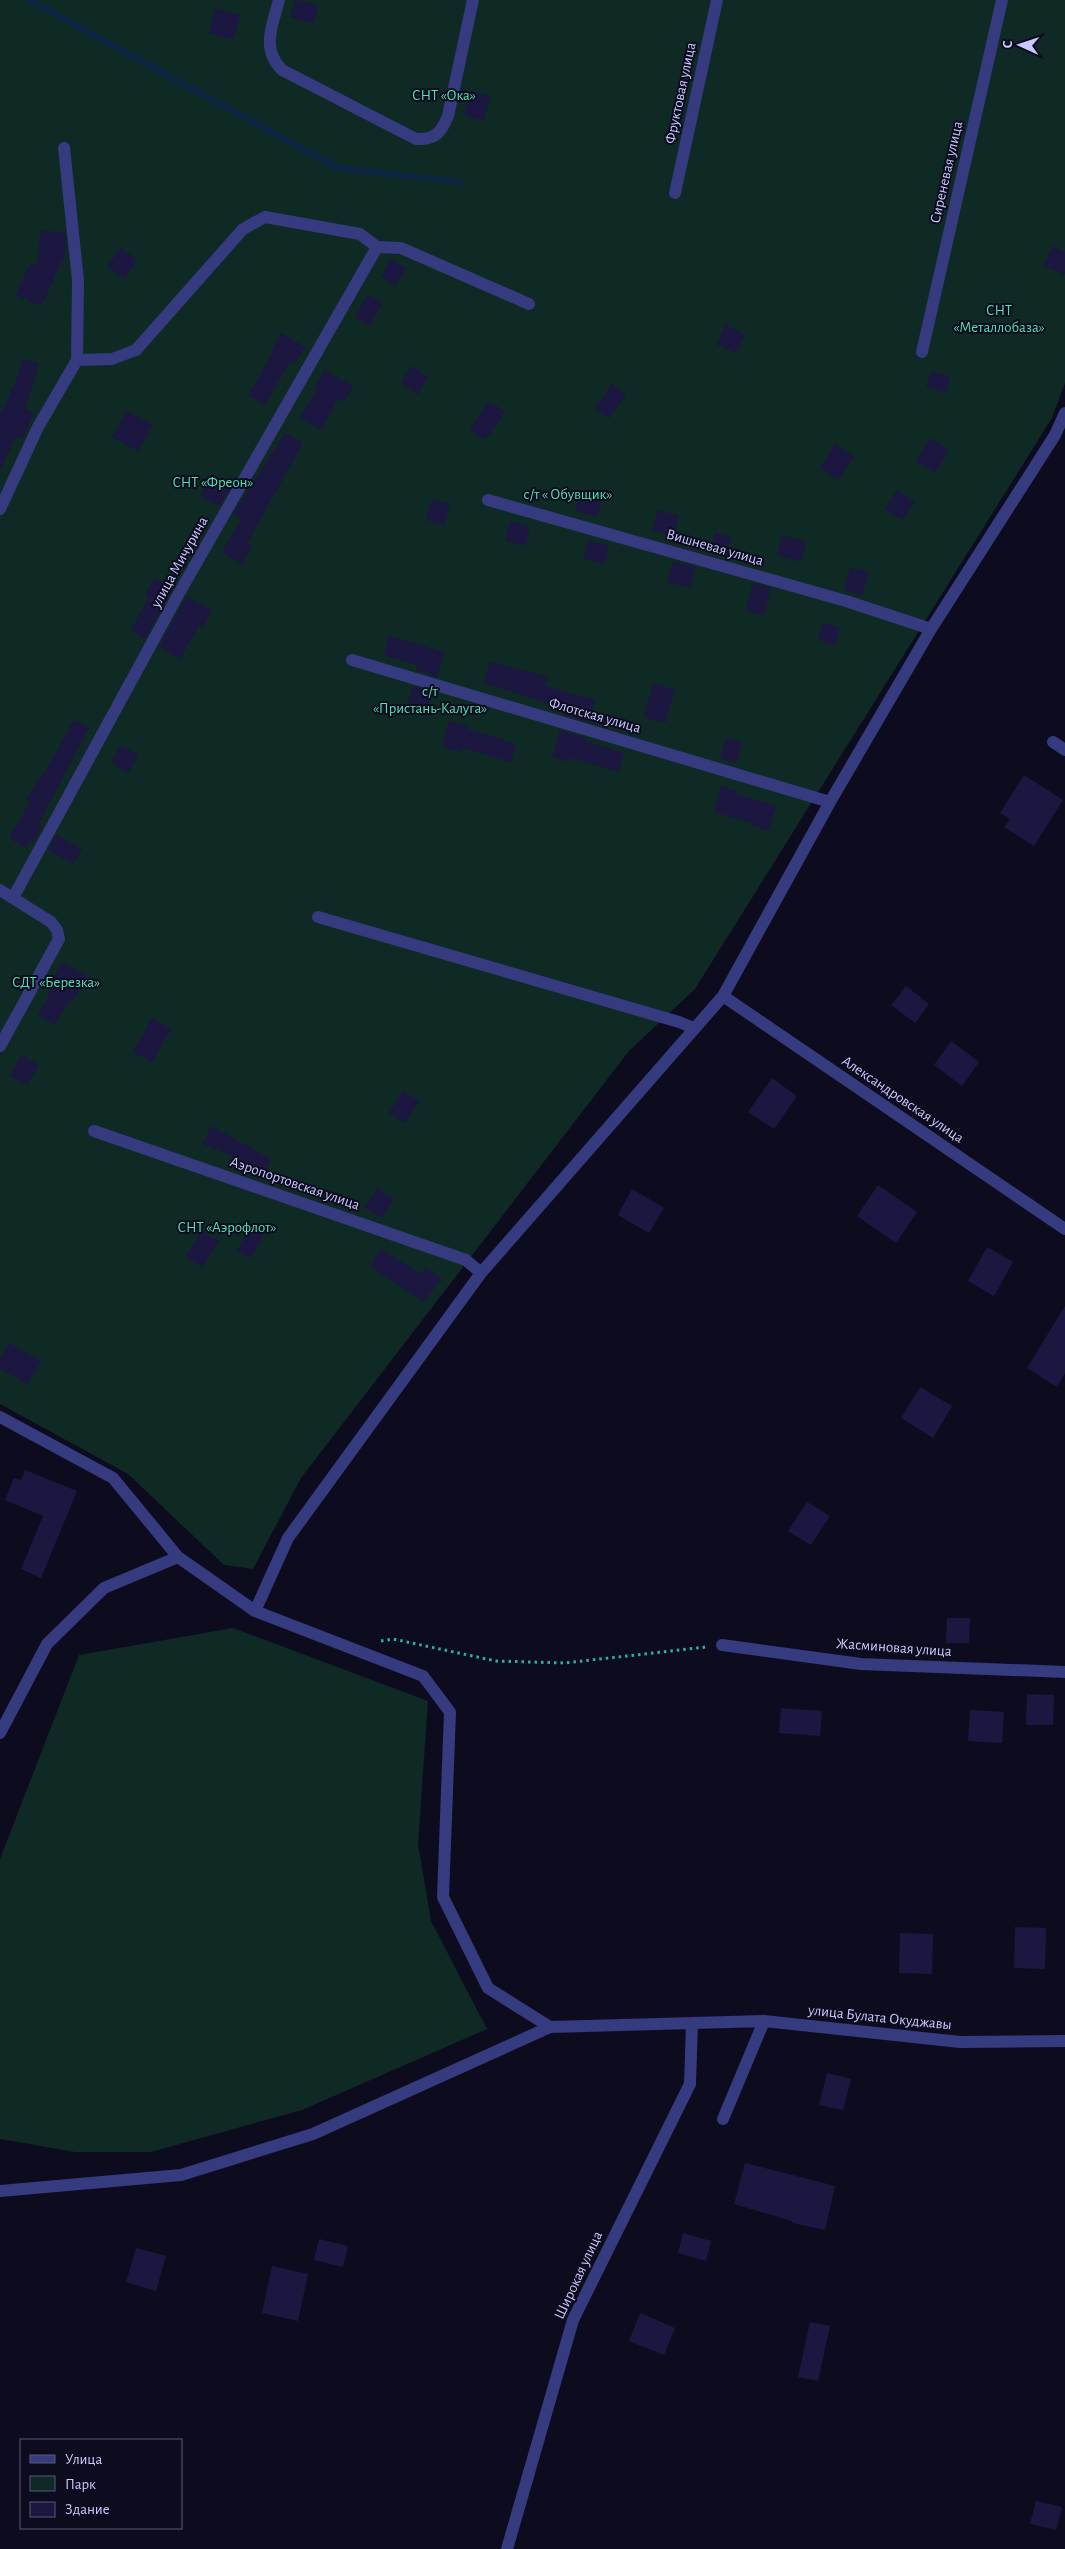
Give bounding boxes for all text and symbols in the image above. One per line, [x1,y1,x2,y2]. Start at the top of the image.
north arrow [995,20,1045,70]
text: С [1001,40,1015,49]
street label: Фруктовая улица [662,41,699,145]
park label: СНТ «Ока» [412,88,476,103]
street label: Сиреневая улица [927,119,966,225]
park label: СНТ «Металлобаза» [953,303,1045,335]
park label: СНТ «Фреон» [172,475,254,490]
park label: с/т « Обувщик» [524,487,612,502]
street label: улица Мичурина [148,514,211,611]
street label: Вишневая улица [665,526,765,569]
park label: с/т «Пристань-Калуга» [373,684,487,716]
street label: Флотская улица [547,695,643,736]
park label: СДТ «Березка» [12,975,100,990]
street label: Александровская улица [839,1053,967,1146]
street label: Аэропортовская улица [228,1154,362,1213]
park label: СНТ «Аэрофлот» [178,1220,277,1235]
street label: Жасминовая улица [836,1636,952,1659]
street label: улица Булата Окуджавы [807,2002,952,2032]
street label: Широкая улица [552,2229,605,2321]
legend [20,2439,182,2529]
text: Улица [65,2452,102,2467]
text: Парк [65,2477,96,2492]
text: Здание [65,2502,110,2517]

